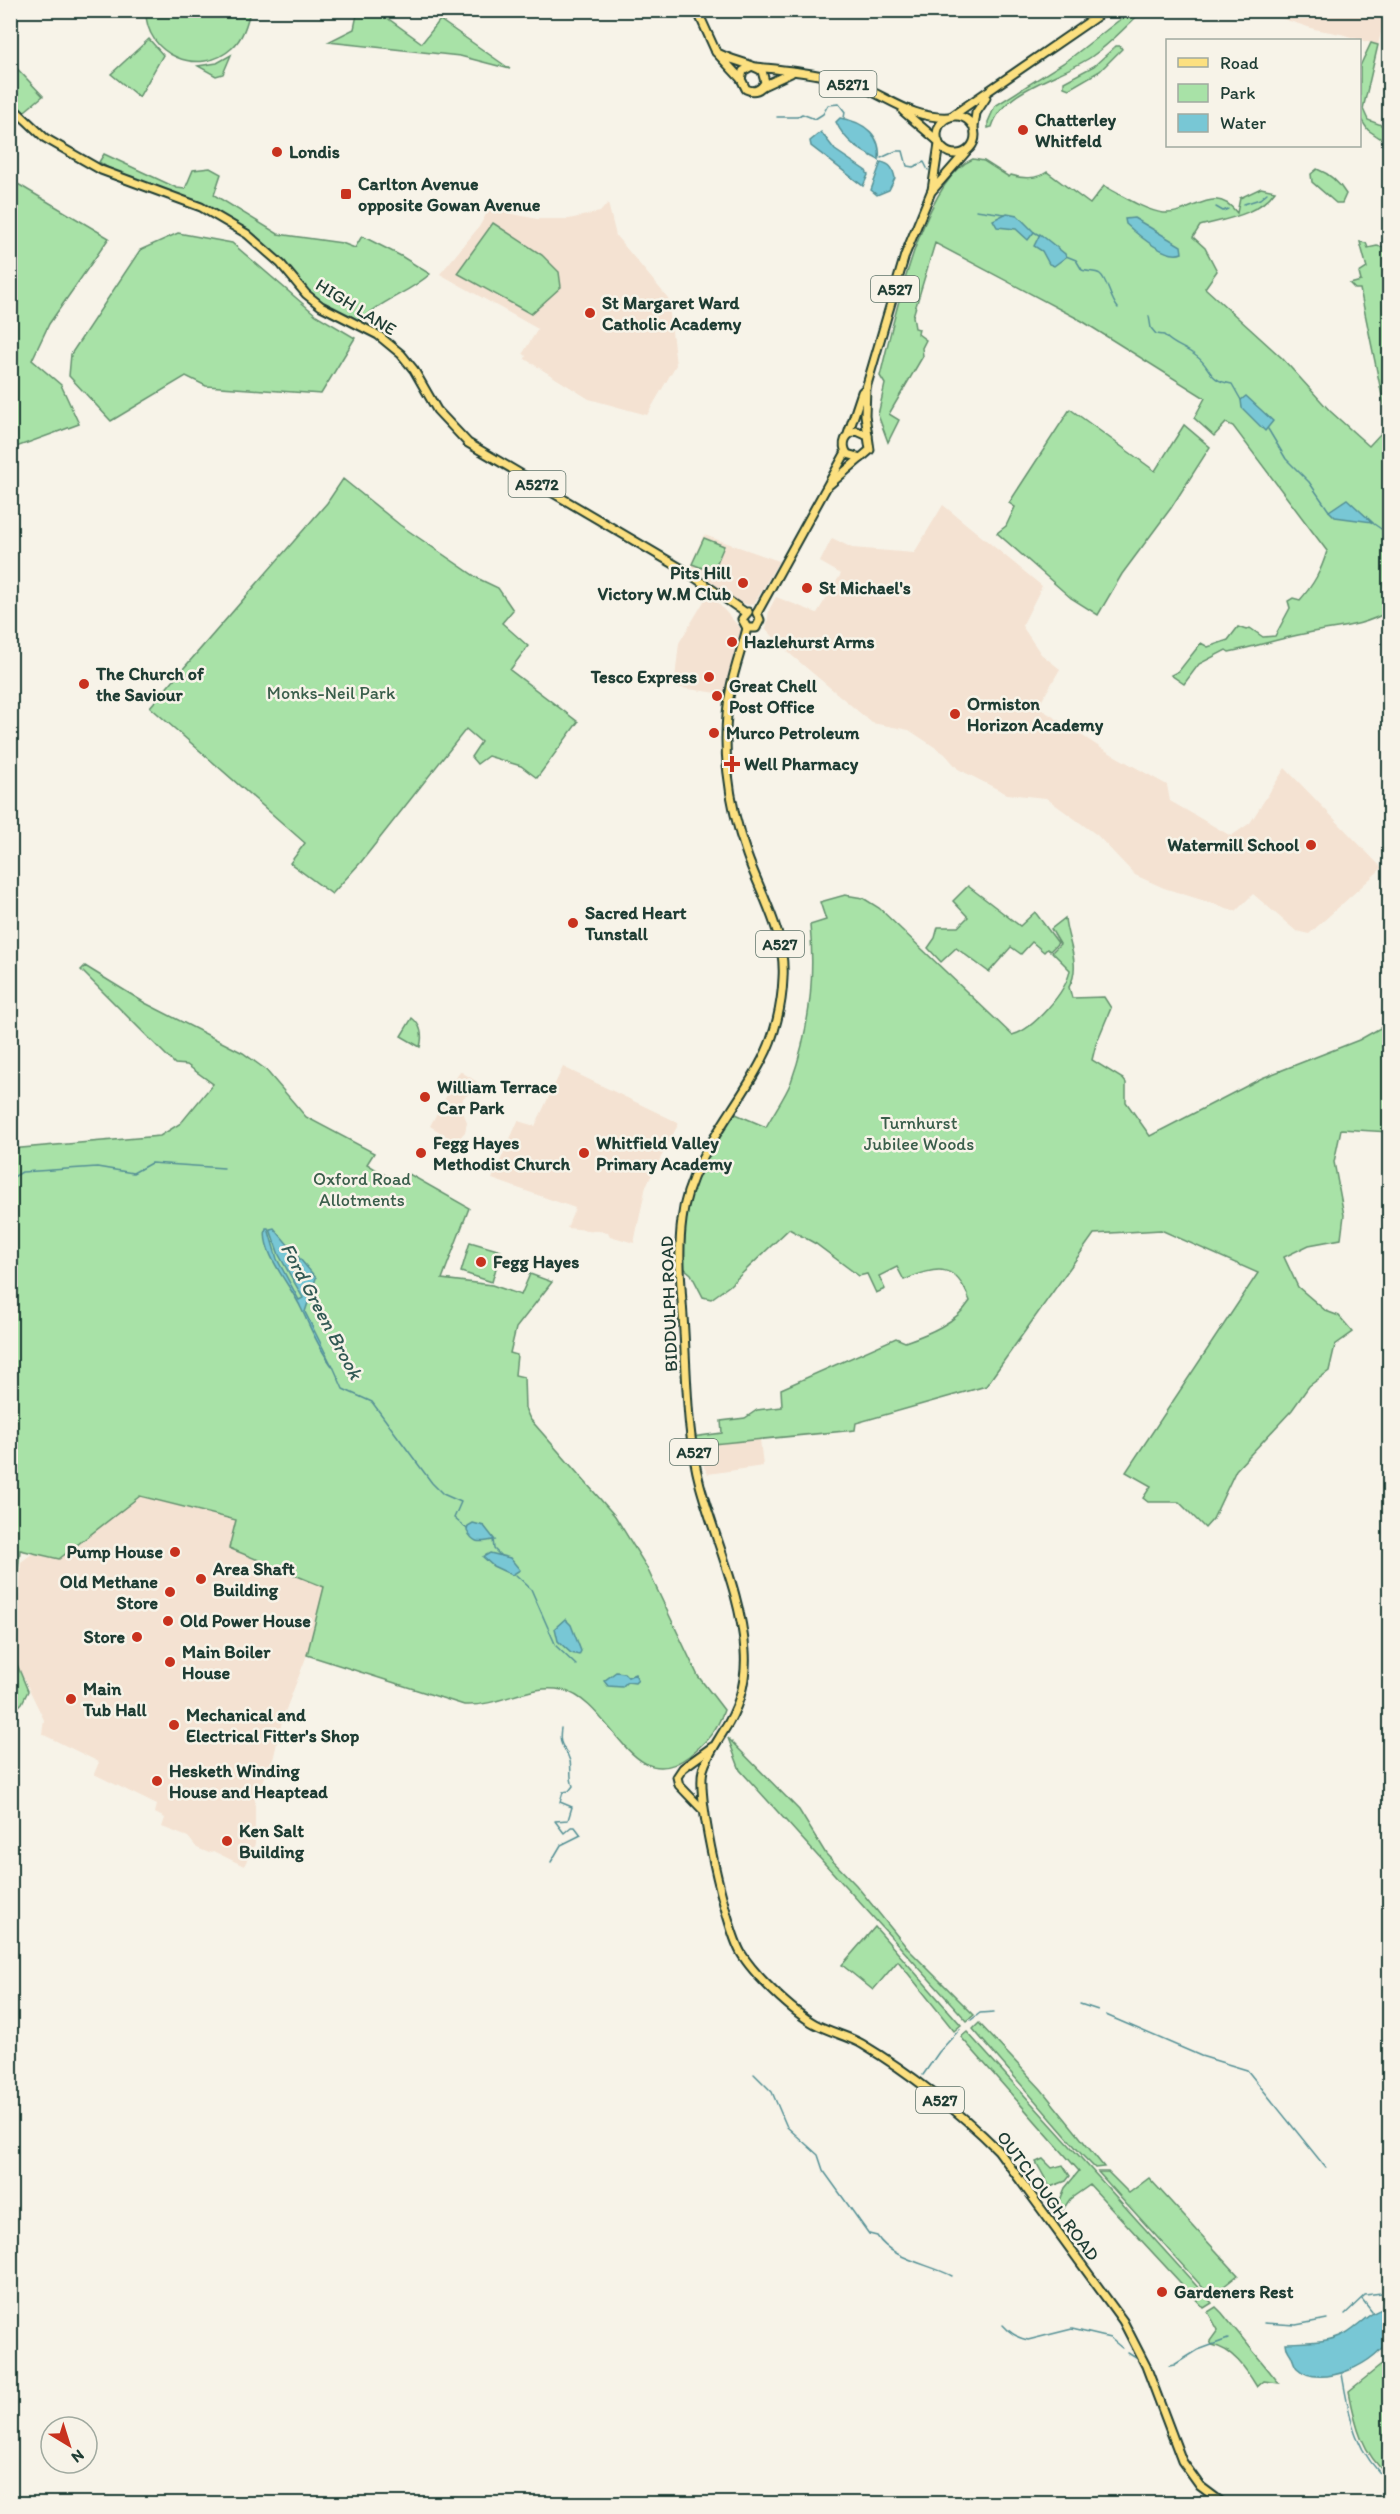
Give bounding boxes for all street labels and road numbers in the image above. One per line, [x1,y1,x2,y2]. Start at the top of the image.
road number: A5271 [820,71,876,97]
street label: HIGH LANE [312,274,400,340]
road number: A527 [871,276,919,302]
road number: A5272 [508,471,566,497]
road number: A527 [756,931,804,957]
street label: BIDDULPH ROAD [656,1236,682,1372]
road number: A527 [670,1439,718,1465]
road number: A527 [916,2087,964,2113]
street label: OUTCLOUGH ROAD [992,2127,1104,2265]

